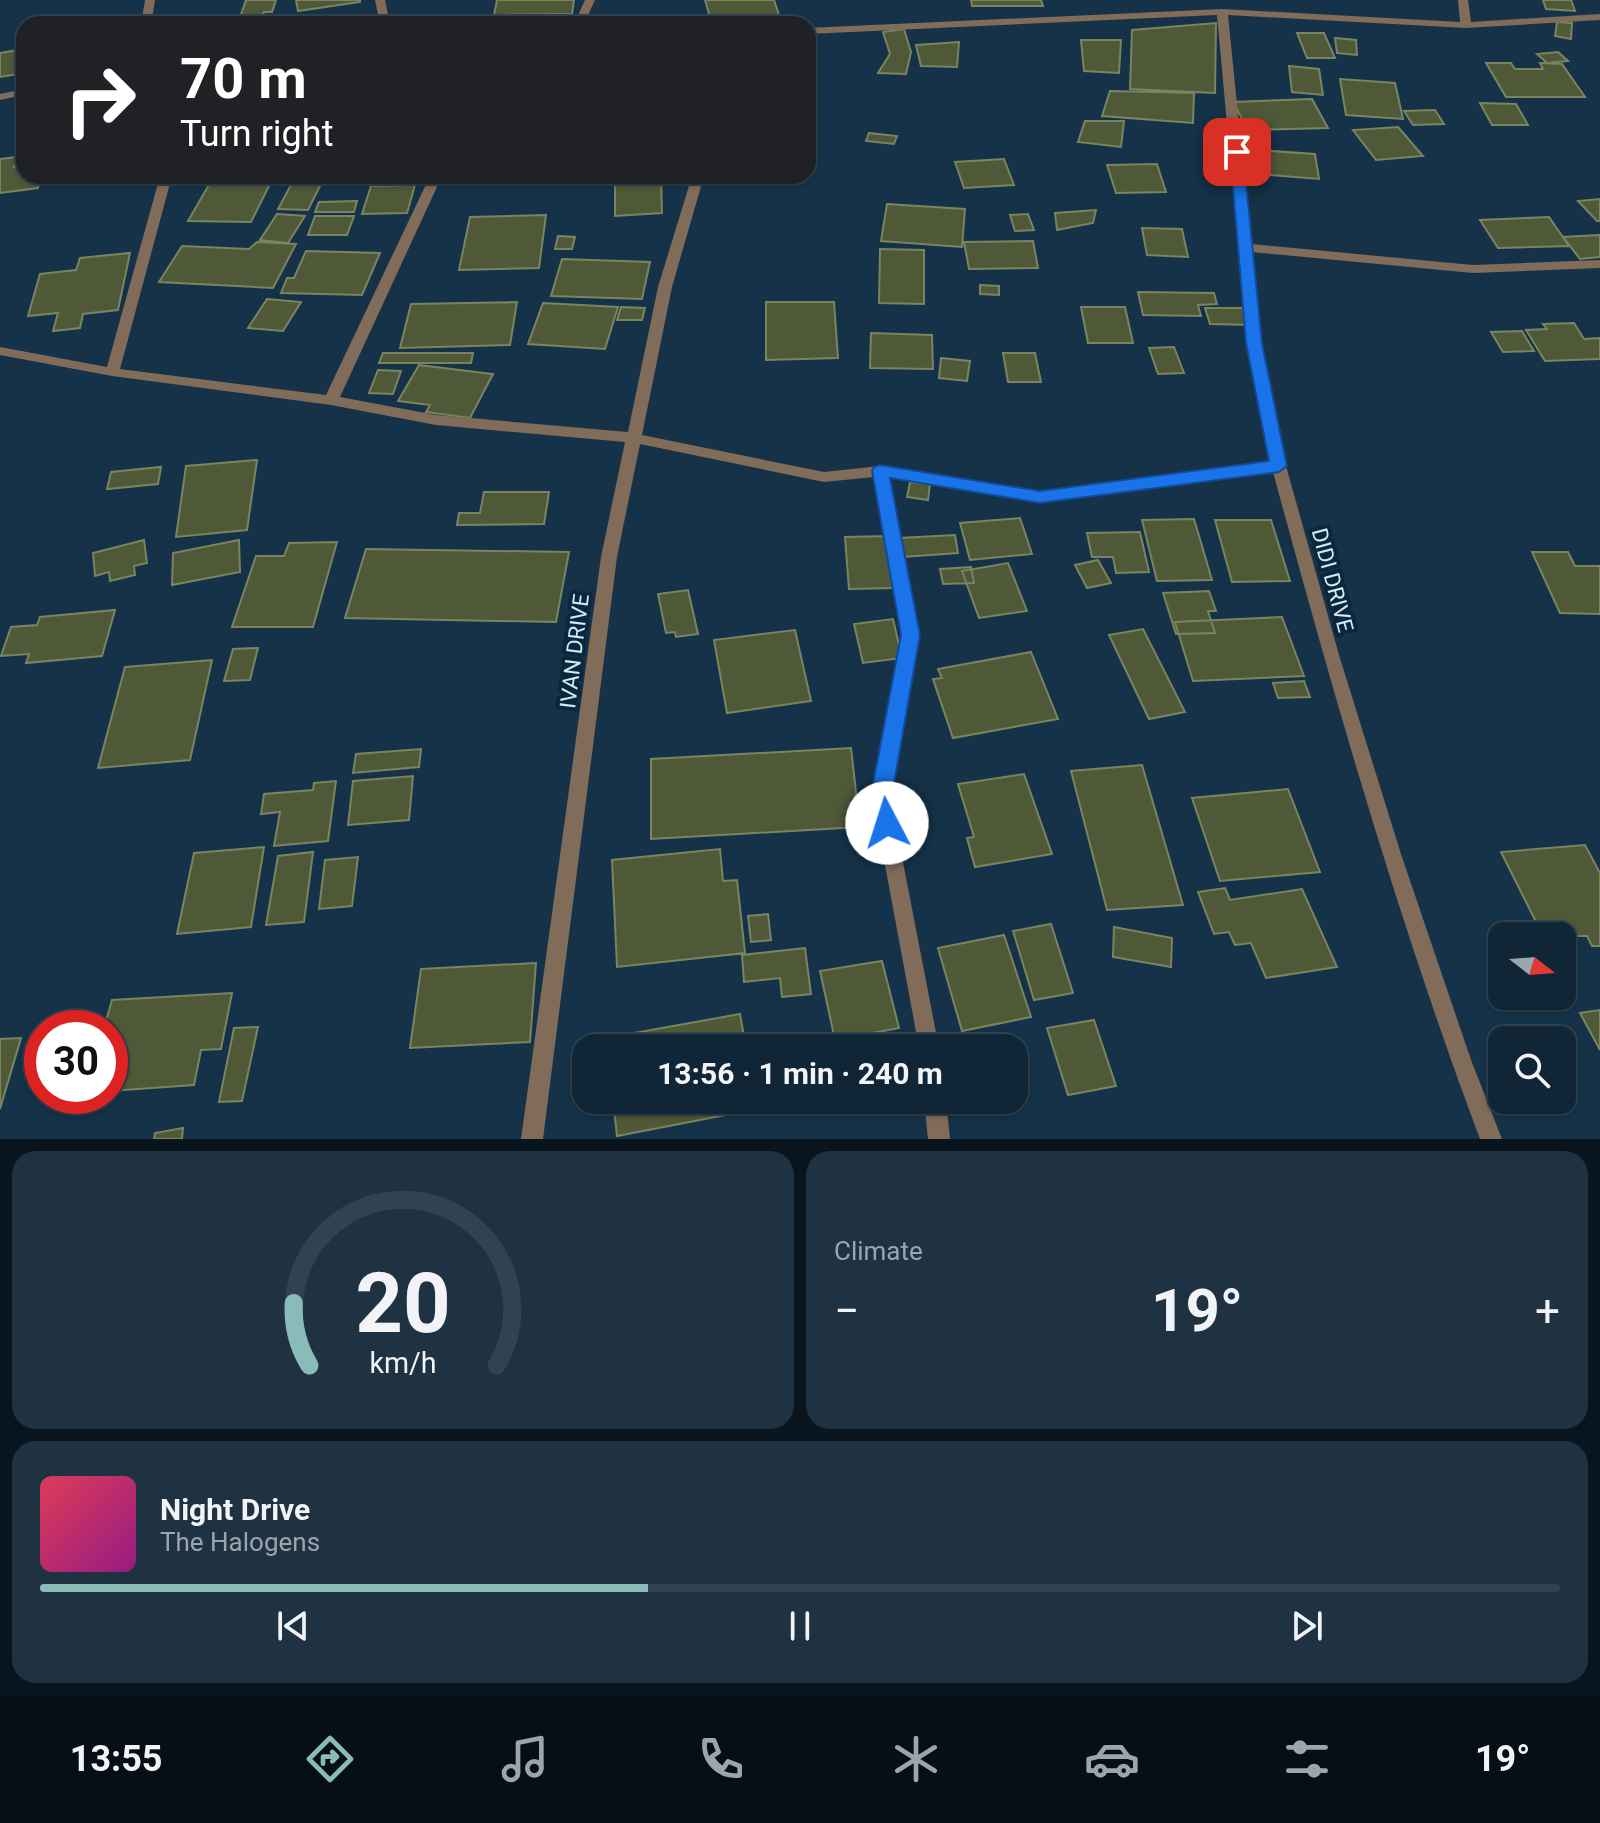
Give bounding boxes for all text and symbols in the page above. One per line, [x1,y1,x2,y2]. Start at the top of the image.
text: 70 m [180,46,307,112]
icon: right [48,48,152,152]
text: Turn right [180,113,333,155]
pin [1203,118,1271,186]
icon: arrive [1215,130,1259,174]
street label: DIDI DRIVE [1307,525,1358,635]
street label: IVAN DRIVE [555,592,594,710]
position arrow [845,781,929,865]
north arrow [1488,922,1576,1010]
map controls [1488,922,1576,1114]
speed limit sign: 30 [24,1010,128,1114]
button: search [1488,1026,1576,1114]
text: 13:56 · 1 min · 240 m [657,1056,943,1091]
text: Climate [834,1236,923,1266]
text: 20 [355,1255,451,1352]
text: 19° [1151,1275,1243,1346]
text: − [834,1285,859,1337]
text: + [1535,1285,1560,1337]
text: km/h [369,1346,437,1380]
text: Night Drive [160,1492,310,1527]
text: The Halogens [160,1527,320,1557]
icon: previous [271,1604,315,1648]
icon: pause [778,1604,822,1648]
icon: next [1285,1604,1329,1648]
icon: directions [302,1731,358,1787]
icon: music [497,1731,553,1787]
icon: phone [693,1731,749,1787]
icon: climate [888,1731,944,1787]
icon: car [1084,1731,1140,1787]
icon: filters [1279,1731,1335,1787]
text: 13:55 [70,1738,163,1780]
text: 19° [1475,1738,1530,1780]

